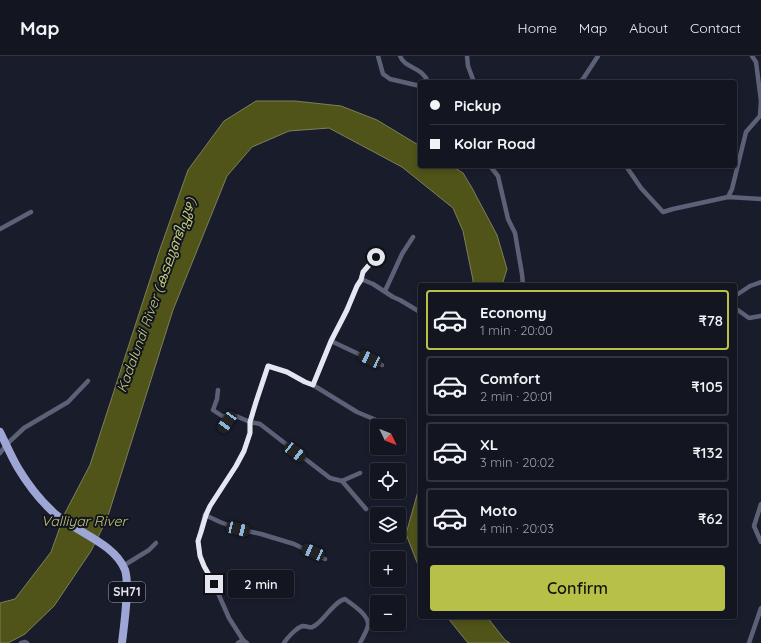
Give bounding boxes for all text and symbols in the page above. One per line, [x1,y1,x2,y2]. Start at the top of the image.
text: Map [20,16,59,40]
text: Home [518,19,557,37]
text: Map [579,19,607,37]
text: About [629,19,668,37]
text: Contact [690,19,741,37]
text: Pickup [454,96,501,115]
text: Kolar Road [454,134,535,153]
water label: Kadalundi River (കടലുണ്ടിപ്പുഴ) [112,194,201,395]
route start [367,248,385,266]
icon: car [432,302,468,338]
text: Economy [480,303,547,322]
text: ₹78 [698,311,723,330]
text: 1 min · 20:00 [480,322,553,338]
car [357,348,383,370]
icon: car [432,368,468,404]
text: Comfort [480,369,541,388]
text: ₹105 [691,377,723,396]
text: 2 min · 20:01 [480,388,552,404]
car [215,409,239,435]
north arrow [370,419,406,455]
map controls [370,419,406,631]
icon: car [432,434,468,470]
text: XL [480,435,498,454]
car [282,440,308,464]
text: ₹132 [692,443,723,462]
text: 3 min · 20:02 [480,454,554,470]
button: locate [370,463,406,499]
icon: car [432,500,468,536]
text: Moto [480,501,517,520]
button: layers [370,507,406,543]
text: ₹62 [698,509,723,528]
water label: Valliyar River [41,512,128,530]
car [225,520,251,538]
text: 4 min · 20:03 [480,520,554,536]
car [300,542,326,562]
button: + [370,551,406,587]
button: Confirm [430,565,725,611]
callout: 2 min [228,570,294,598]
route end [205,575,223,593]
text: 2 min [244,576,278,592]
road number: SH71 [109,582,145,602]
button: − [370,595,406,631]

